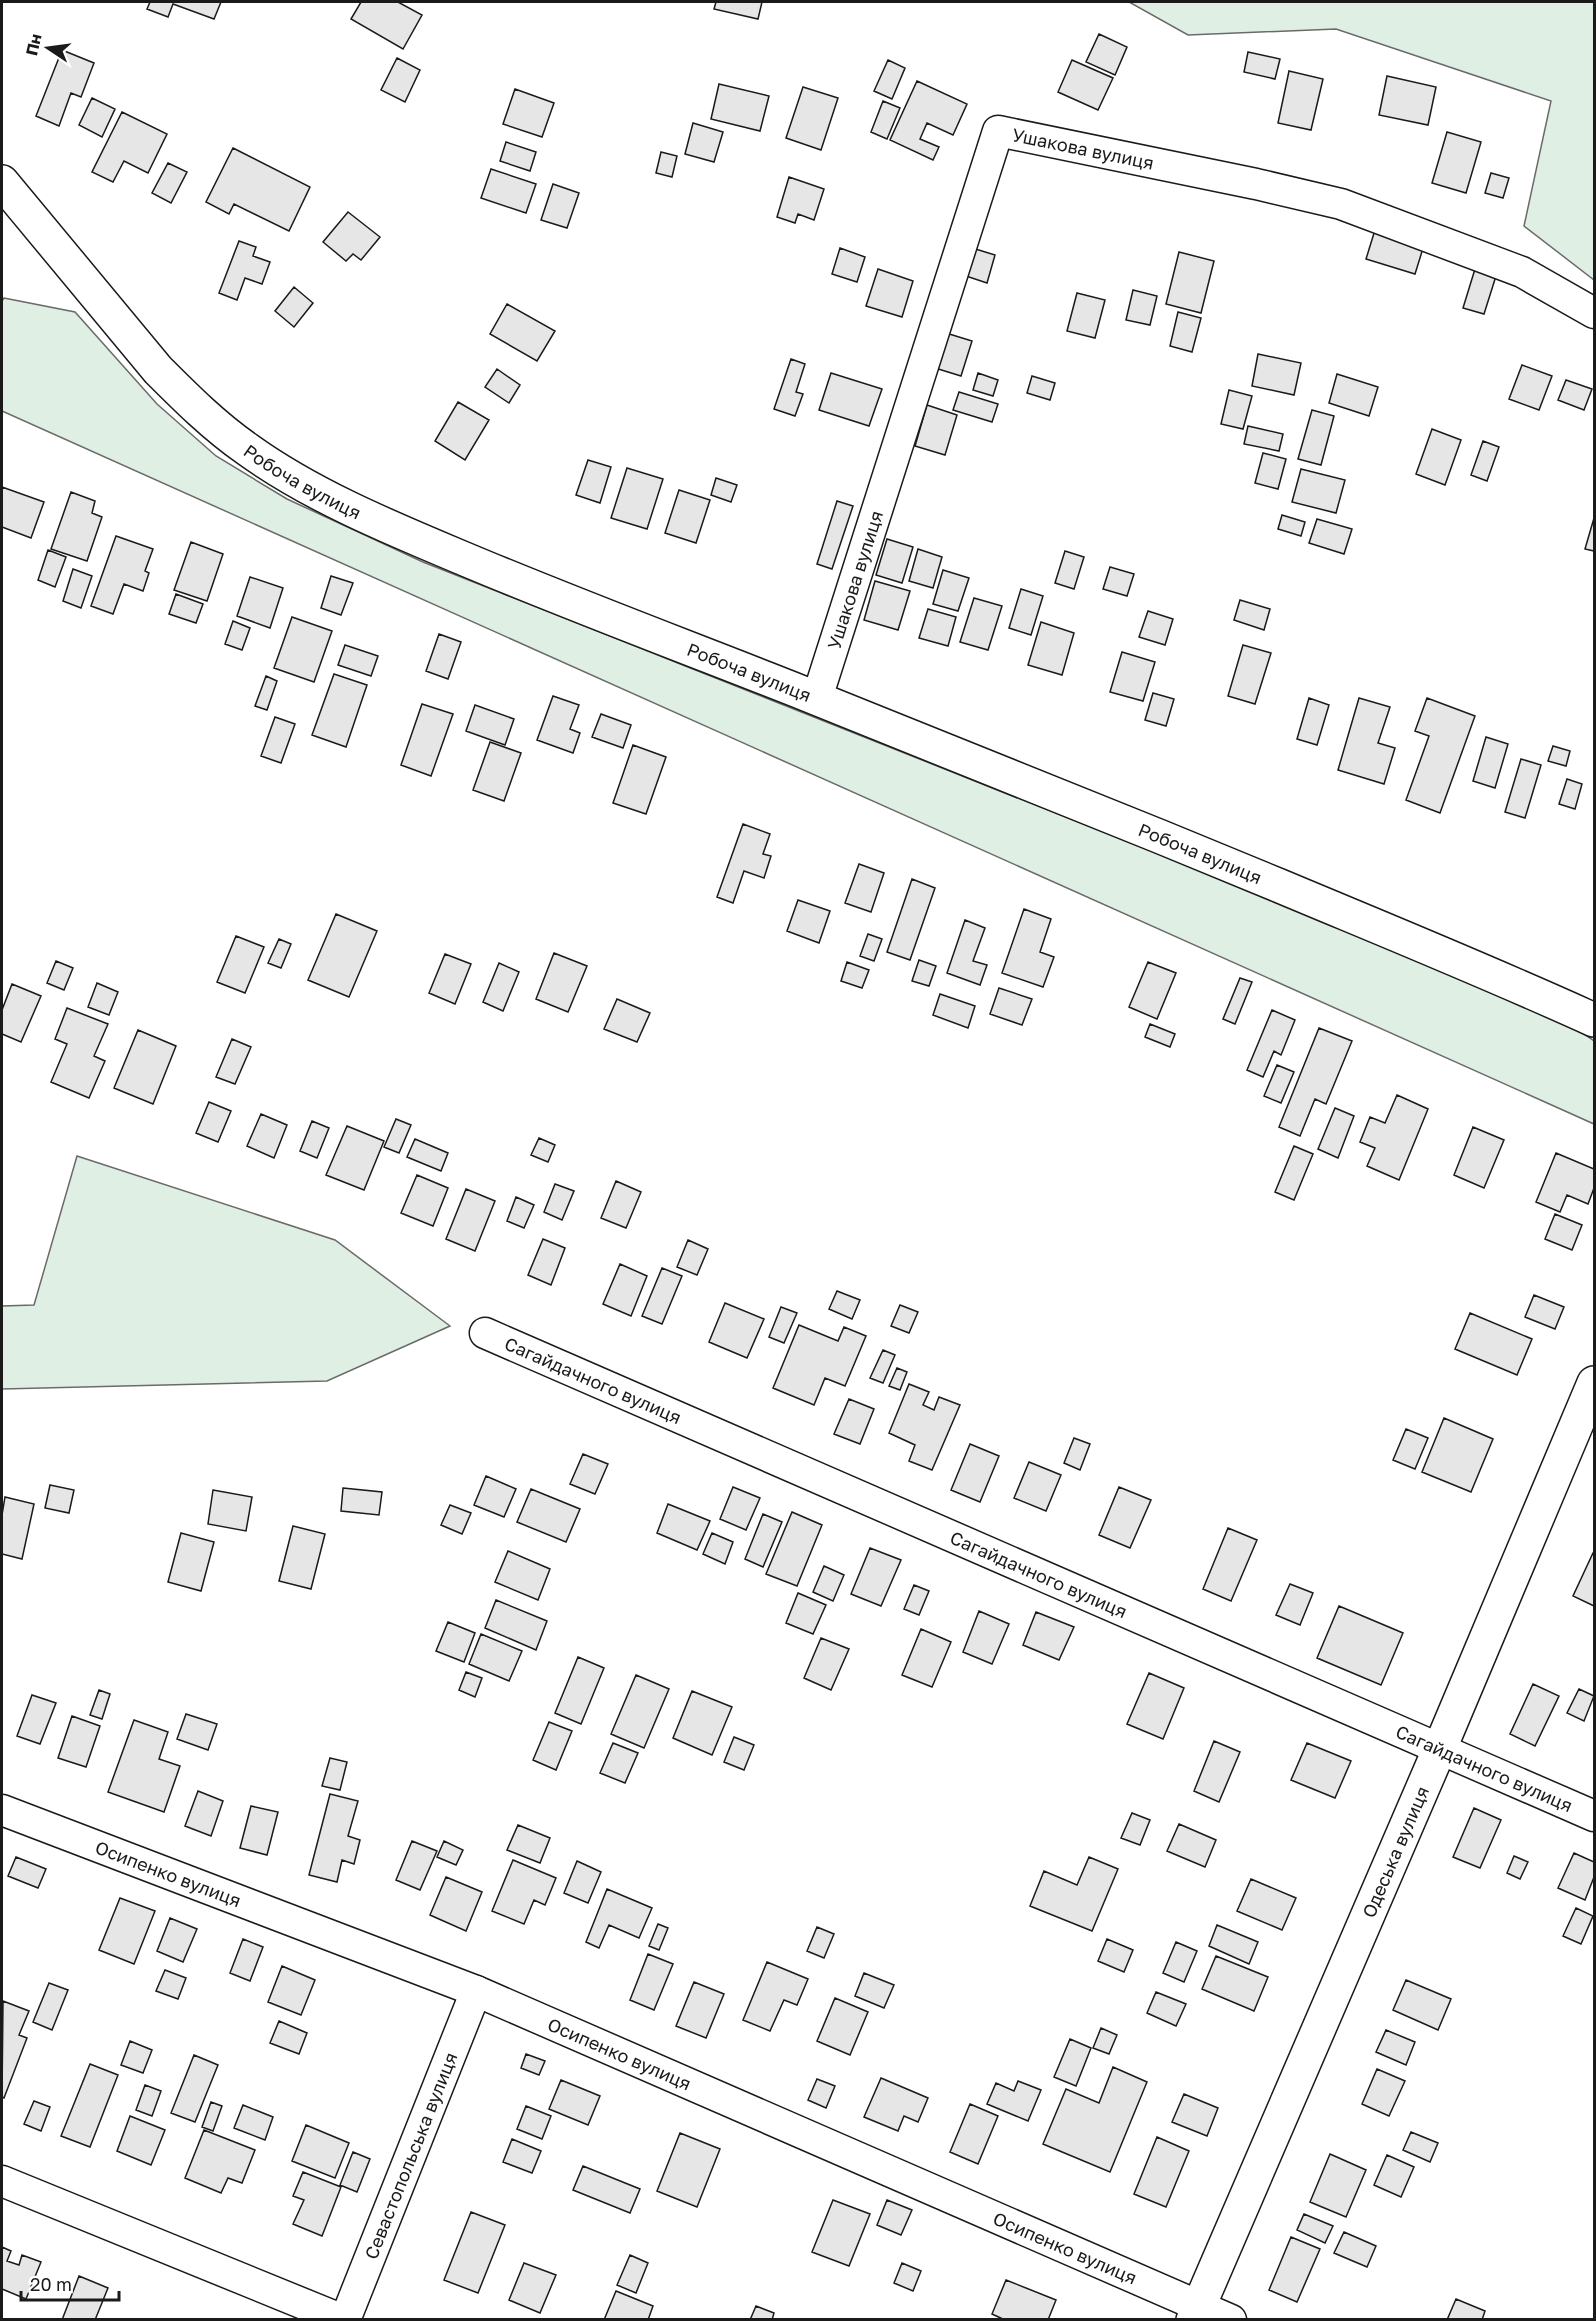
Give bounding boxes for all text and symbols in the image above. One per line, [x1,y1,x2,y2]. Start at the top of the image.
north arrow [18,18,78,78]
text: Пн [21,32,46,57]
street label: Ушакова вулиця [1010,123,1156,174]
street label: Робоча вулиця [240,439,365,523]
street label: Ушакова вулиця [822,508,887,652]
street label: Робоча вулиця [684,638,814,706]
street label: Робоча вулиця [1135,818,1265,888]
street label: Сагайдачного вулиця [501,1332,685,1428]
street label: Сагайдачного вулиця [947,1526,1131,1622]
street label: Сагайдачного вулиця [1393,1720,1576,1816]
street label: Одеська вулиця [1357,1783,1433,1921]
street label: Осипенко вулиця [92,1836,244,1911]
street label: Осипенко вулиця [544,2013,695,2094]
street label: Севастопольська вулиця [359,2049,462,2262]
street label: Осипенко вулиця [990,2207,1140,2289]
scale bar [21,2264,118,2302]
text: 20 m [30,2273,72,2295]

